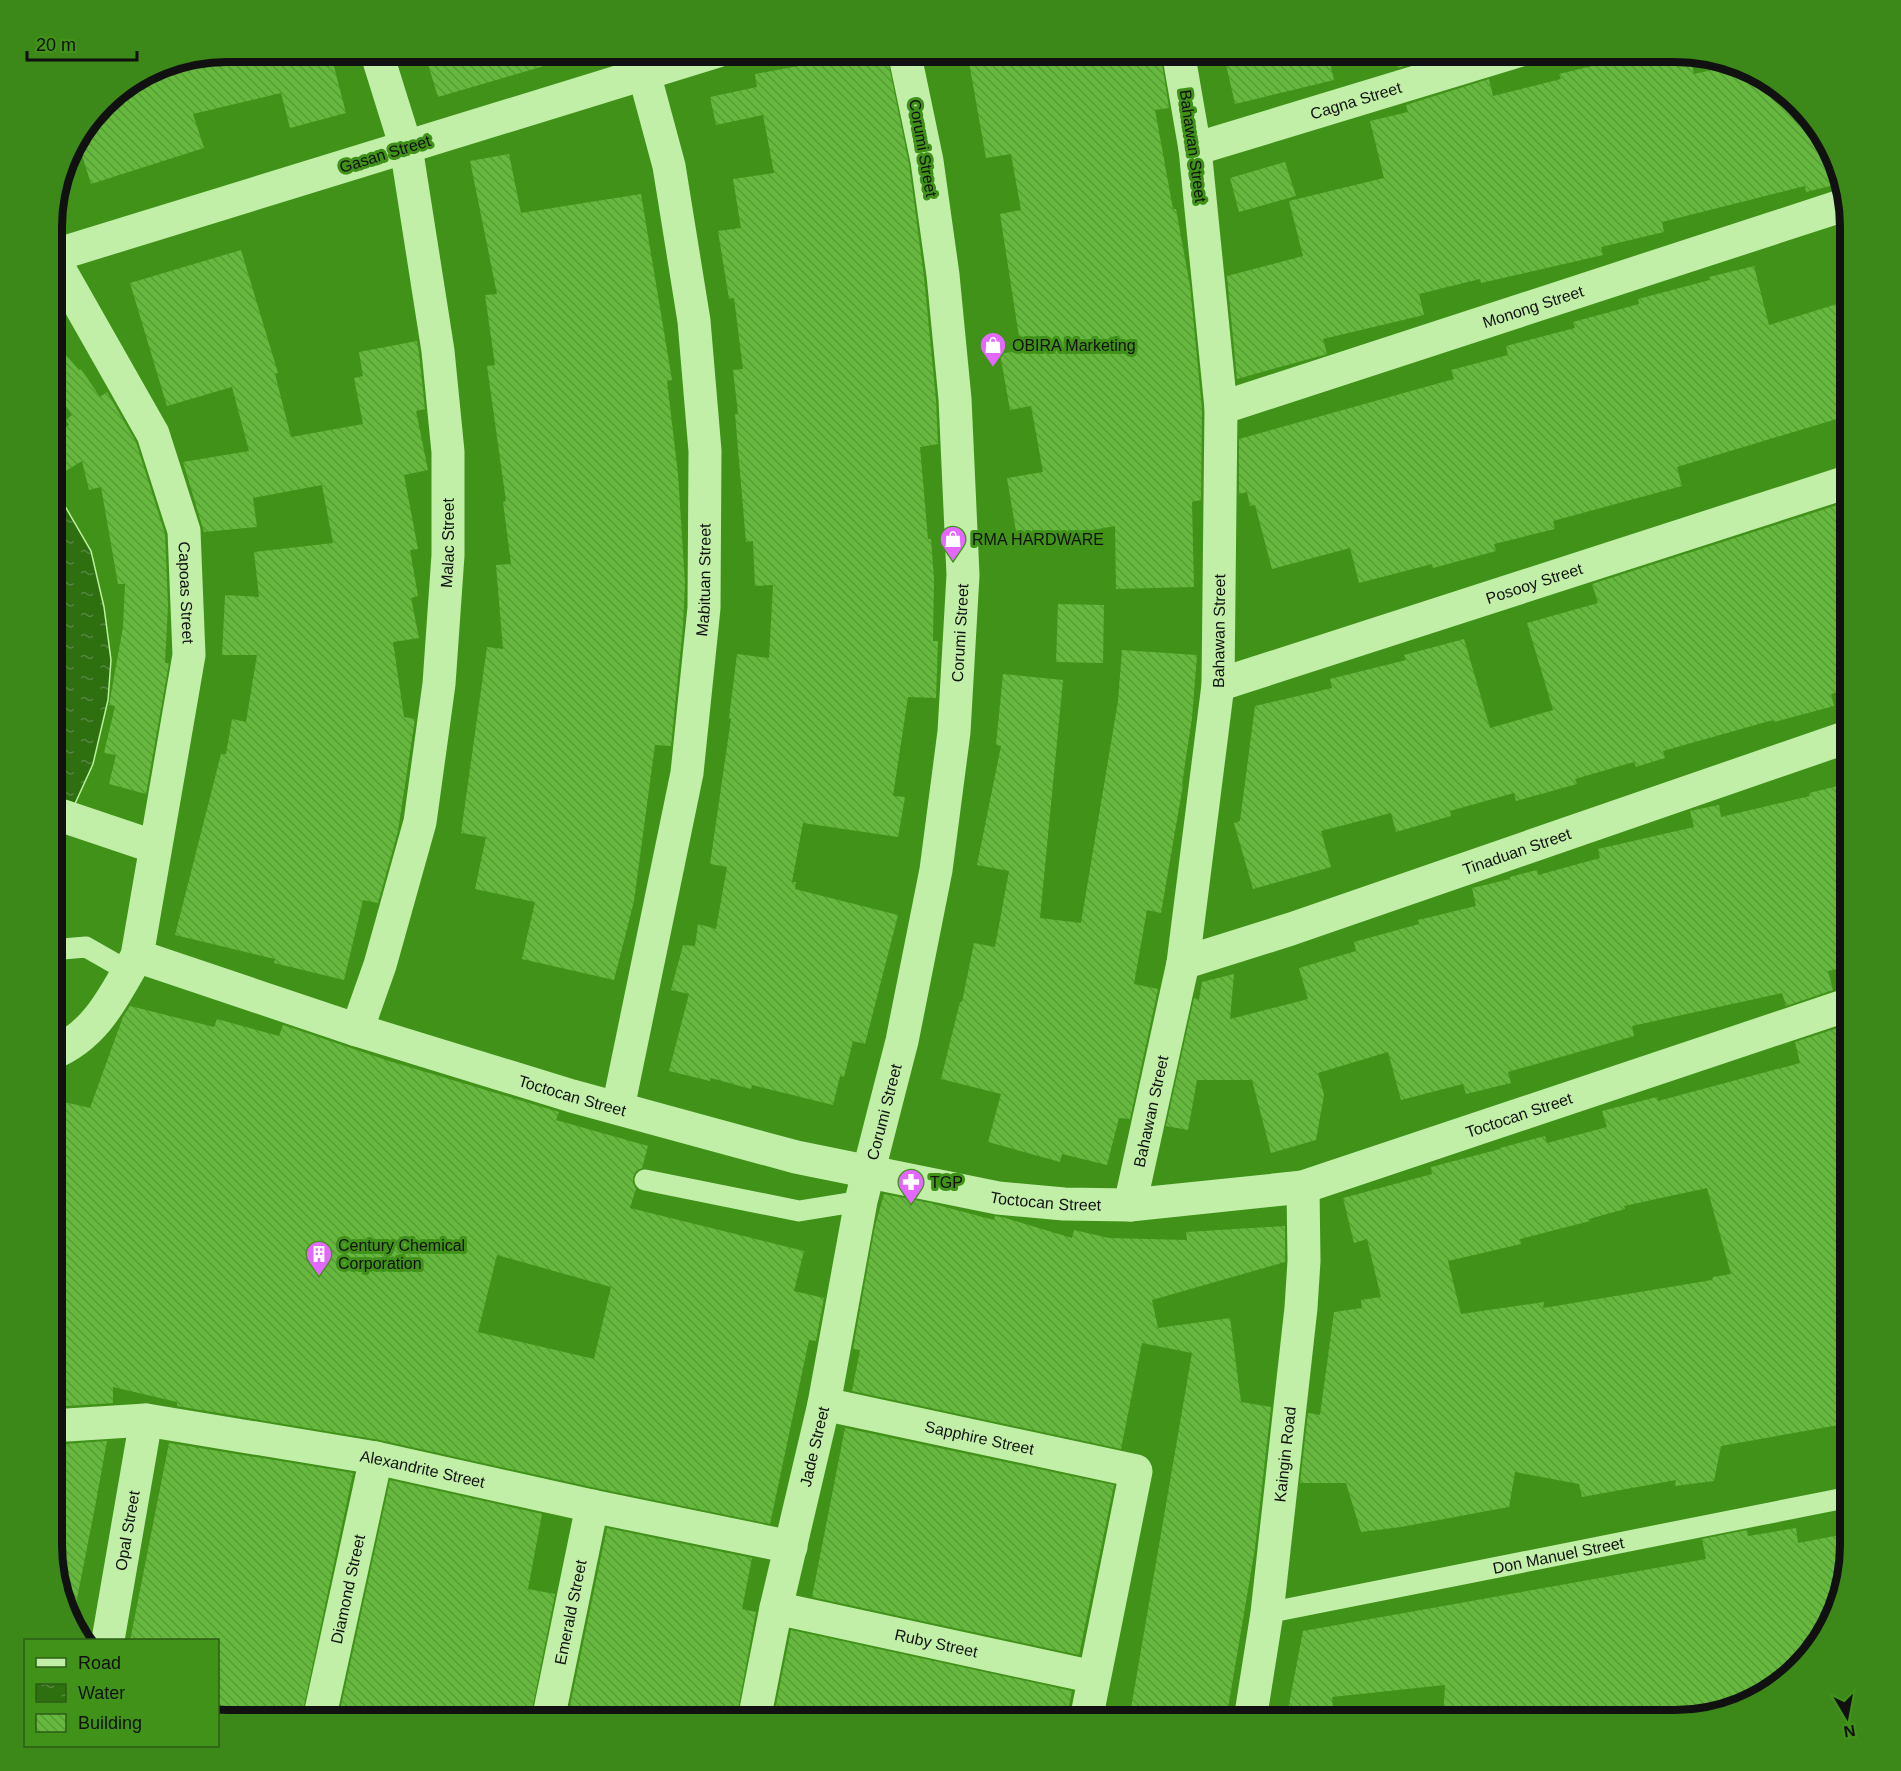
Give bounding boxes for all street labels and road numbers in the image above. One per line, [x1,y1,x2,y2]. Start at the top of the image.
street label: Cagna Street [1308,78,1404,122]
street label: Bahawan Street [1177,88,1209,204]
street label: Corumi Street [906,98,940,199]
street label: Gasan Street [337,132,433,176]
street label: Monong Street [1480,282,1586,331]
street label: Malac Street [437,498,457,589]
street label: Mabituan Street [693,523,713,637]
street label: Capoas Street [176,541,197,645]
street label: Posooy Street [1483,559,1585,607]
street label: Bahawan Street [1209,573,1228,688]
street label: Corumi Street [948,583,971,683]
street label: Tinaduan Street [1460,824,1574,878]
street label: Bahawan Street [1130,1053,1171,1169]
street label: Corumi Street [863,1061,904,1162]
street label: Toctocan Street [516,1072,629,1119]
street label: Toctocan Street [1463,1089,1575,1140]
street label: Toctocan Street [989,1188,1102,1213]
street label: Jade Street [796,1404,832,1488]
street label: Kaingin Road [1271,1406,1298,1503]
street label: Sapphire Street [923,1417,1036,1457]
street label: Alexandrite Street [359,1447,487,1491]
street label: Opal Street [112,1489,142,1572]
street label: Diamond Street [327,1532,368,1645]
street label: Don Manuel Street [1491,1534,1626,1576]
street label: Emerald Street [551,1558,589,1666]
street label: Ruby Street [893,1626,980,1660]

